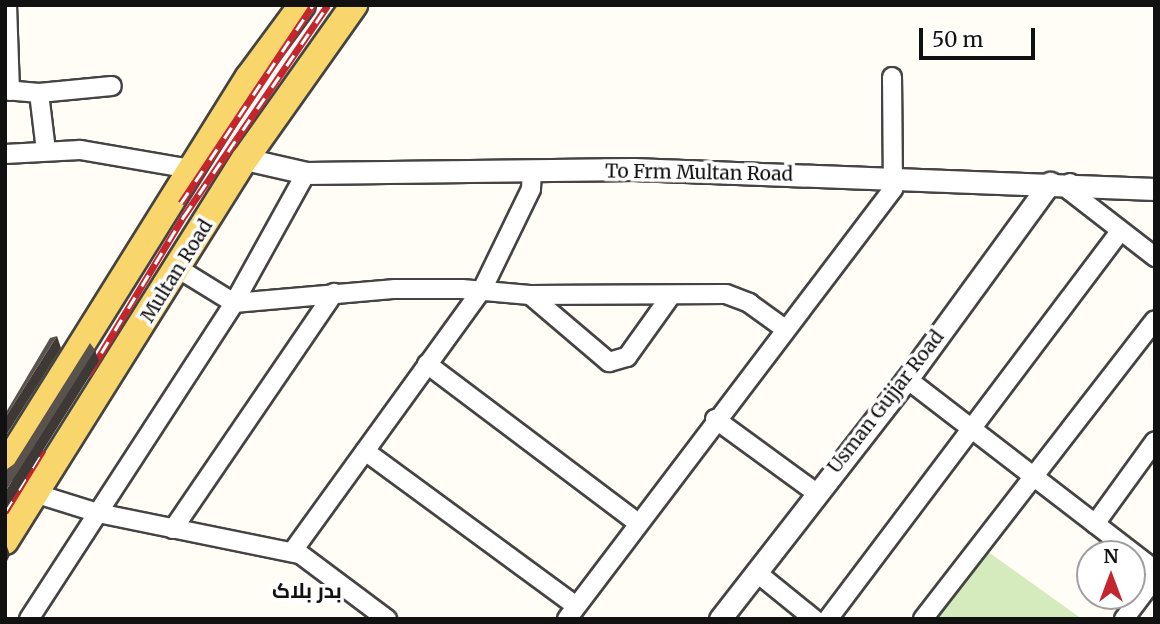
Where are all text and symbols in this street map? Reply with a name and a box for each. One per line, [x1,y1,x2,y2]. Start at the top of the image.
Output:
scale bar [922,14,1038,58]
text: 50 m [932,26,983,53]
street label: To Frm Multan Road [605,160,793,186]
street label: Multan Road [136,215,218,327]
street label: Usman Gujjar Road [823,326,949,478]
north arrow [1076,540,1146,610]
text: N [1103,544,1119,568]
district label: بدر بلاک [272,578,342,604]

